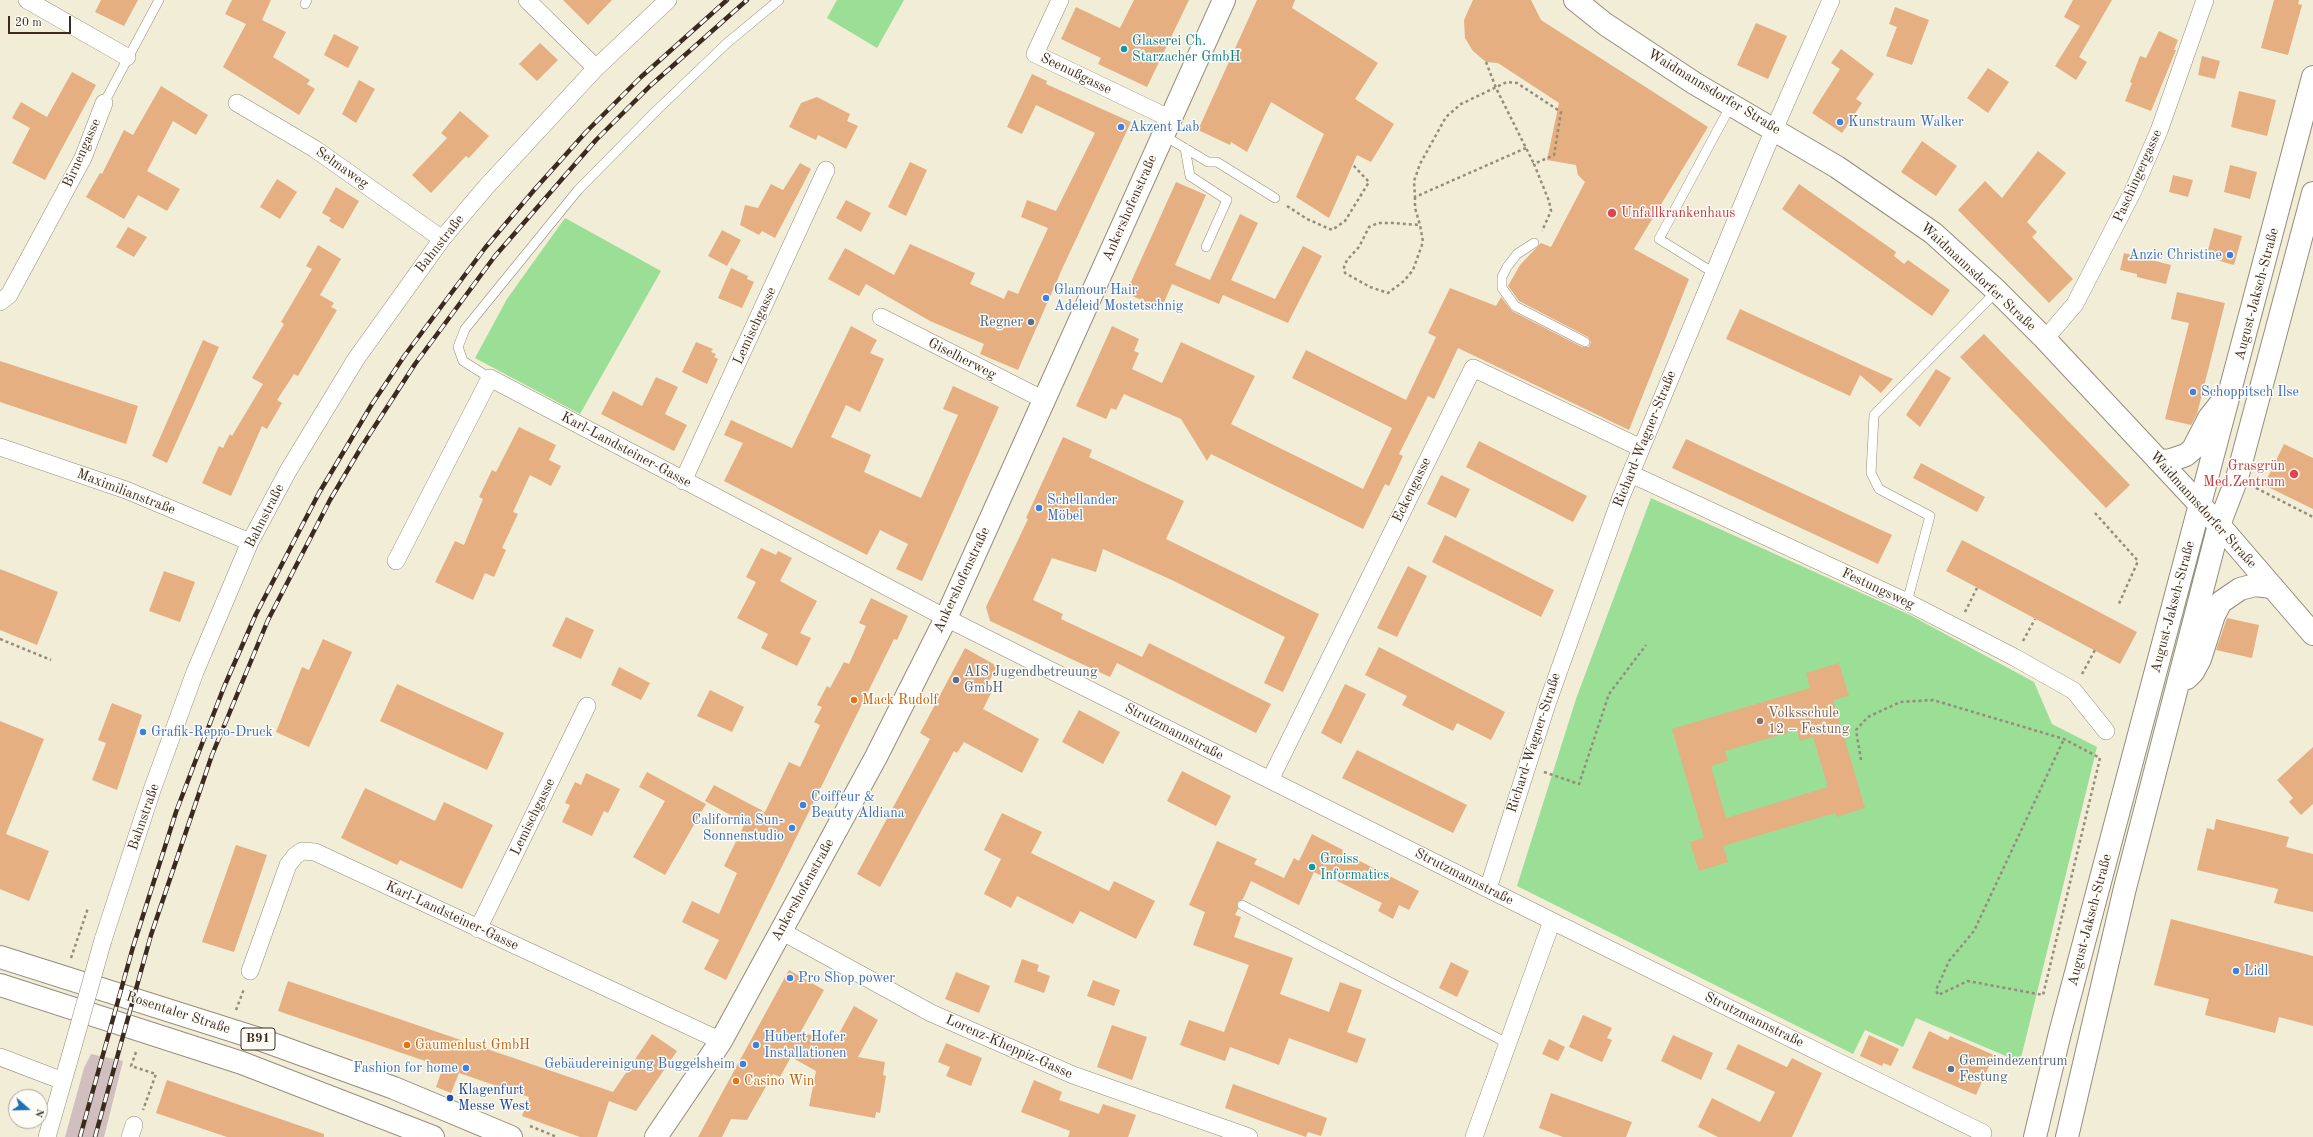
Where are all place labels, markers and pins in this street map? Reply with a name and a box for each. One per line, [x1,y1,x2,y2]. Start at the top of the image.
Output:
place label: Glaserei Ch. Starzacher GmbH [1132,33,1241,66]
marker: Glaserei Ch. Starzacher GmbH [1119,44,1129,54]
place label: Kunstraum Walker [1848,114,1964,130]
marker: Kunstraum Walker [1835,117,1845,127]
place label: Akzent Lab [1129,119,1199,135]
marker: Akzent Lab [1116,122,1126,132]
place label: Unfallkrankenhaus [1621,205,1735,221]
marker: Unfallkrankenhaus [1606,207,1618,219]
place label: Anzic Christine [2129,247,2222,263]
marker: Anzic Christine [2225,250,2235,260]
place label: Glamour Hair Adeleid Mostetschnig [1054,282,1183,314]
marker: Glamour Hair Adeleid Mostetschnig [1041,293,1051,303]
place label: Regner [979,314,1023,330]
marker: Regner [1026,317,1036,327]
place label: Schoppitsch Ilse [2201,384,2299,400]
marker: Schoppitsch Ilse [2188,387,2198,397]
place label: Grasgrün Med.Zentrum [2203,458,2285,490]
marker: Grasgrün Med.Zentrum [2288,468,2300,480]
place label: Schellander Möbel [1047,492,1117,524]
marker: Schellander Möbel [1034,503,1044,513]
place label: AIS Jugendbetreuung GmbH [964,664,1097,696]
marker: AIS Jugendbetreuung GmbH [951,675,961,685]
place label: Mack Rudolf [862,692,938,708]
marker: Mack Rudolf [849,695,859,705]
place label: Volksschule 12 – Festung [1768,705,1849,738]
marker: Volksschule 12 – Festung [1755,716,1765,726]
place label: Grafik-Repro-Druck [151,724,273,740]
marker: Grafik-Repro-Druck [138,727,148,737]
place label: Coiffeur & Beauty Aldiana [811,789,905,822]
marker: Coiffeur & Beauty Aldiana [798,800,808,810]
place label: California Sun- Sonnenstudio [692,812,784,844]
marker: California Sun- Sonnenstudio [787,823,797,833]
place label: Groiss Informatics [1320,851,1389,884]
marker: Groiss Informatics [1307,862,1317,872]
place label: Lidl [2244,963,2268,979]
marker: Lidl [2231,966,2241,976]
place label: Pro Shop power [798,970,895,986]
marker: Pro Shop power [785,973,795,983]
place label: Hubert Hofer Installationen [764,1029,847,1062]
place label: Gaumenlust GmbH [415,1037,530,1053]
marker: Gaumenlust GmbH [402,1040,412,1050]
marker: Hubert Hofer Installationen [751,1040,761,1050]
place label: Gemeindezentrum Festung [1959,1053,2068,1086]
place label: Gebäudereinigung Buggelsheim [544,1056,735,1072]
marker: Gebäudereinigung Buggelsheim [738,1059,748,1069]
place label: Fashion for home [353,1060,458,1076]
marker: Fashion for home [461,1063,471,1073]
marker: Gemeindezentrum Festung [1946,1064,1956,1074]
place label: Casino Win [744,1073,814,1089]
marker: Casino Win [731,1076,741,1086]
place label: Klagenfurt Messe West [458,1082,530,1114]
marker: Klagenfurt Messe West [445,1093,455,1103]

